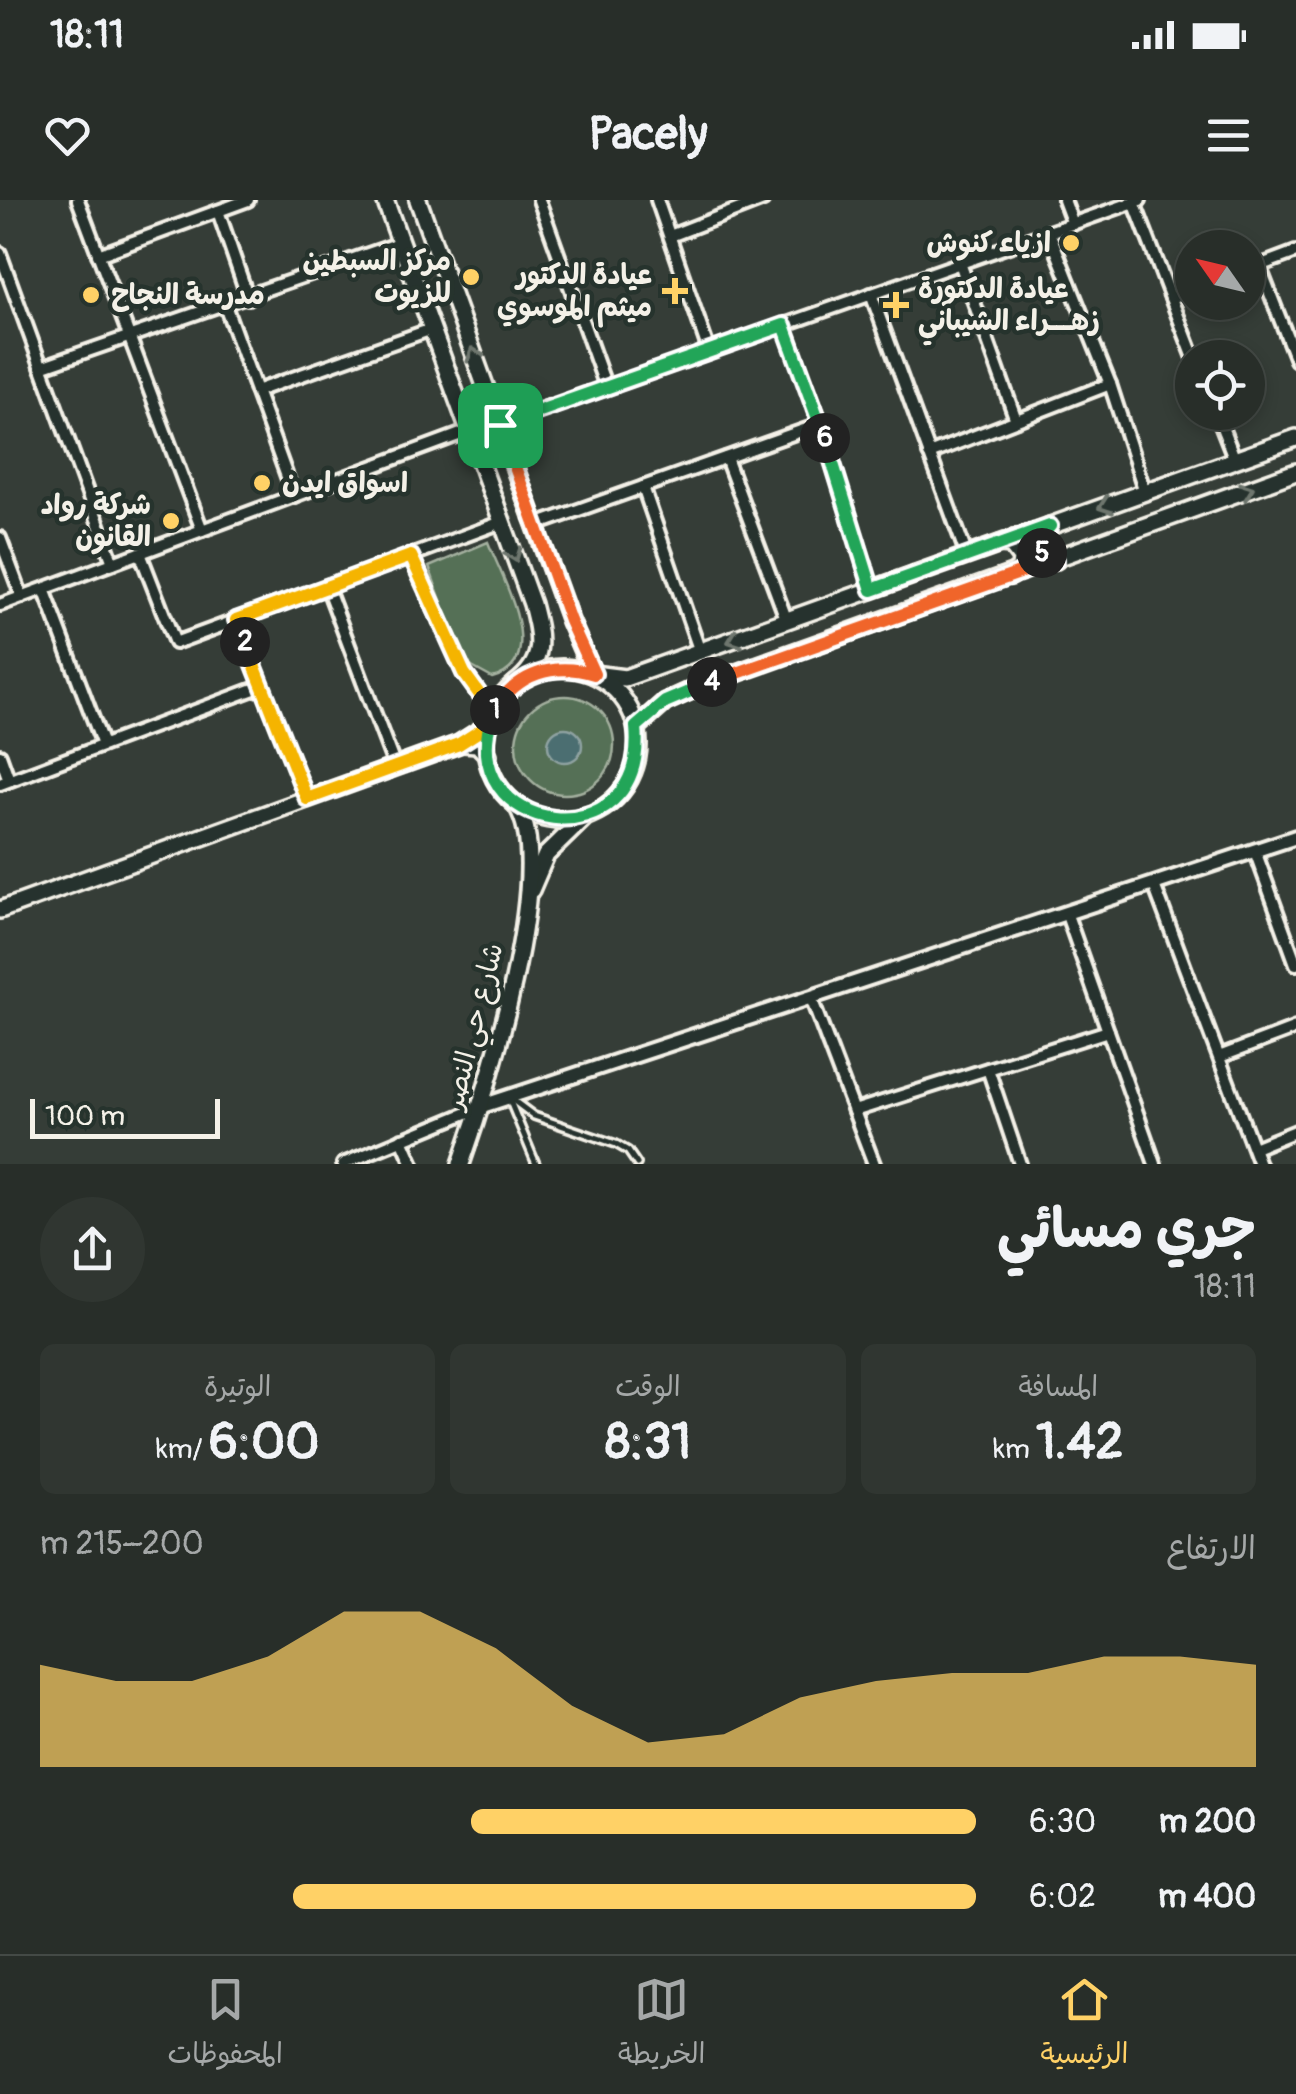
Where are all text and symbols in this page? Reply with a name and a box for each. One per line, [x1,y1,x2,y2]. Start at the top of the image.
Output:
text: 18:11 [50,11,124,59]
text: Pacely [589,107,707,163]
icon: heart [40,108,95,163]
icon: menu [1201,108,1256,163]
place label: ازياء كنوش [926,226,1051,261]
north arrow [1175,230,1265,320]
map controls [1175,230,1265,430]
marker: ازياء كنوش [1060,232,1082,254]
place label: مركز السبطين للزيوت [302,244,451,311]
place label: عيادة الدكتور ميثم الموسوي [497,258,652,328]
marker: مركز السبطين للزيوت [460,266,482,288]
place label: عيادة الدكتورة زهـــراء الشيباني [918,272,1100,346]
place label: مدرسة النجاح [111,278,265,313]
marker: عيادة الدكتور ميثم الموسوي [662,278,688,304]
marker: مدرسة النجاح [80,284,102,306]
marker: عيادة الدكتورة زهـــراء الشيباني [883,292,909,318]
button: locate [1175,340,1265,430]
one-way arrow [465,346,486,363]
pin [458,383,543,468]
icon: arrive [473,398,528,453]
pin: 6 [800,413,850,463]
text: 6 [817,420,833,455]
place label: اسواق ايدن [282,466,408,501]
marker: اسواق ايدن [251,472,273,494]
one-way arrow [1237,481,1254,502]
place label: شركة رواد القانون [41,488,151,555]
one-way arrow [1098,494,1115,515]
marker: شركة رواد القانون [160,510,182,532]
pin: 5 [1017,528,1067,578]
text: 5 [1034,535,1050,570]
one-way arrow [502,545,523,562]
pin: 2 [220,617,270,667]
text: 2 [237,624,253,659]
one-way arrow [726,628,743,649]
pin: 4 [687,657,737,707]
text: 4 [704,664,720,699]
pin: 1 [470,685,520,735]
text: 1 [490,692,500,727]
street label: شارع حي النصر [436,939,517,1116]
scale bar [30,1094,220,1138]
text: 100 m [45,1099,125,1134]
text: جري مسائي [997,1195,1256,1264]
button: share [40,1197,145,1302]
text: 18:11 [1194,1267,1256,1307]
text: الوتيرة [204,1370,271,1405]
text: الوقت [615,1370,681,1405]
text: المسافة [1018,1370,1098,1405]
text: 6:00 [209,1411,319,1474]
text: 8:31 [605,1411,691,1474]
text: 1.42 [1036,1411,1123,1474]
text: /km [156,1432,209,1467]
text: km [993,1432,1036,1467]
text: 200–215 m [40,1524,204,1564]
text: الارتفاع [1166,1529,1256,1569]
text: 6:30 [1029,1802,1096,1842]
text: 200 m [1159,1802,1256,1842]
text: 6:02 [1029,1877,1096,1917]
text: 400 m [1158,1877,1256,1917]
tab: المحفوظات [168,1972,283,2078]
tab: الخريطة [618,1972,705,2078]
tab: الرئيسية [1041,1972,1128,2078]

